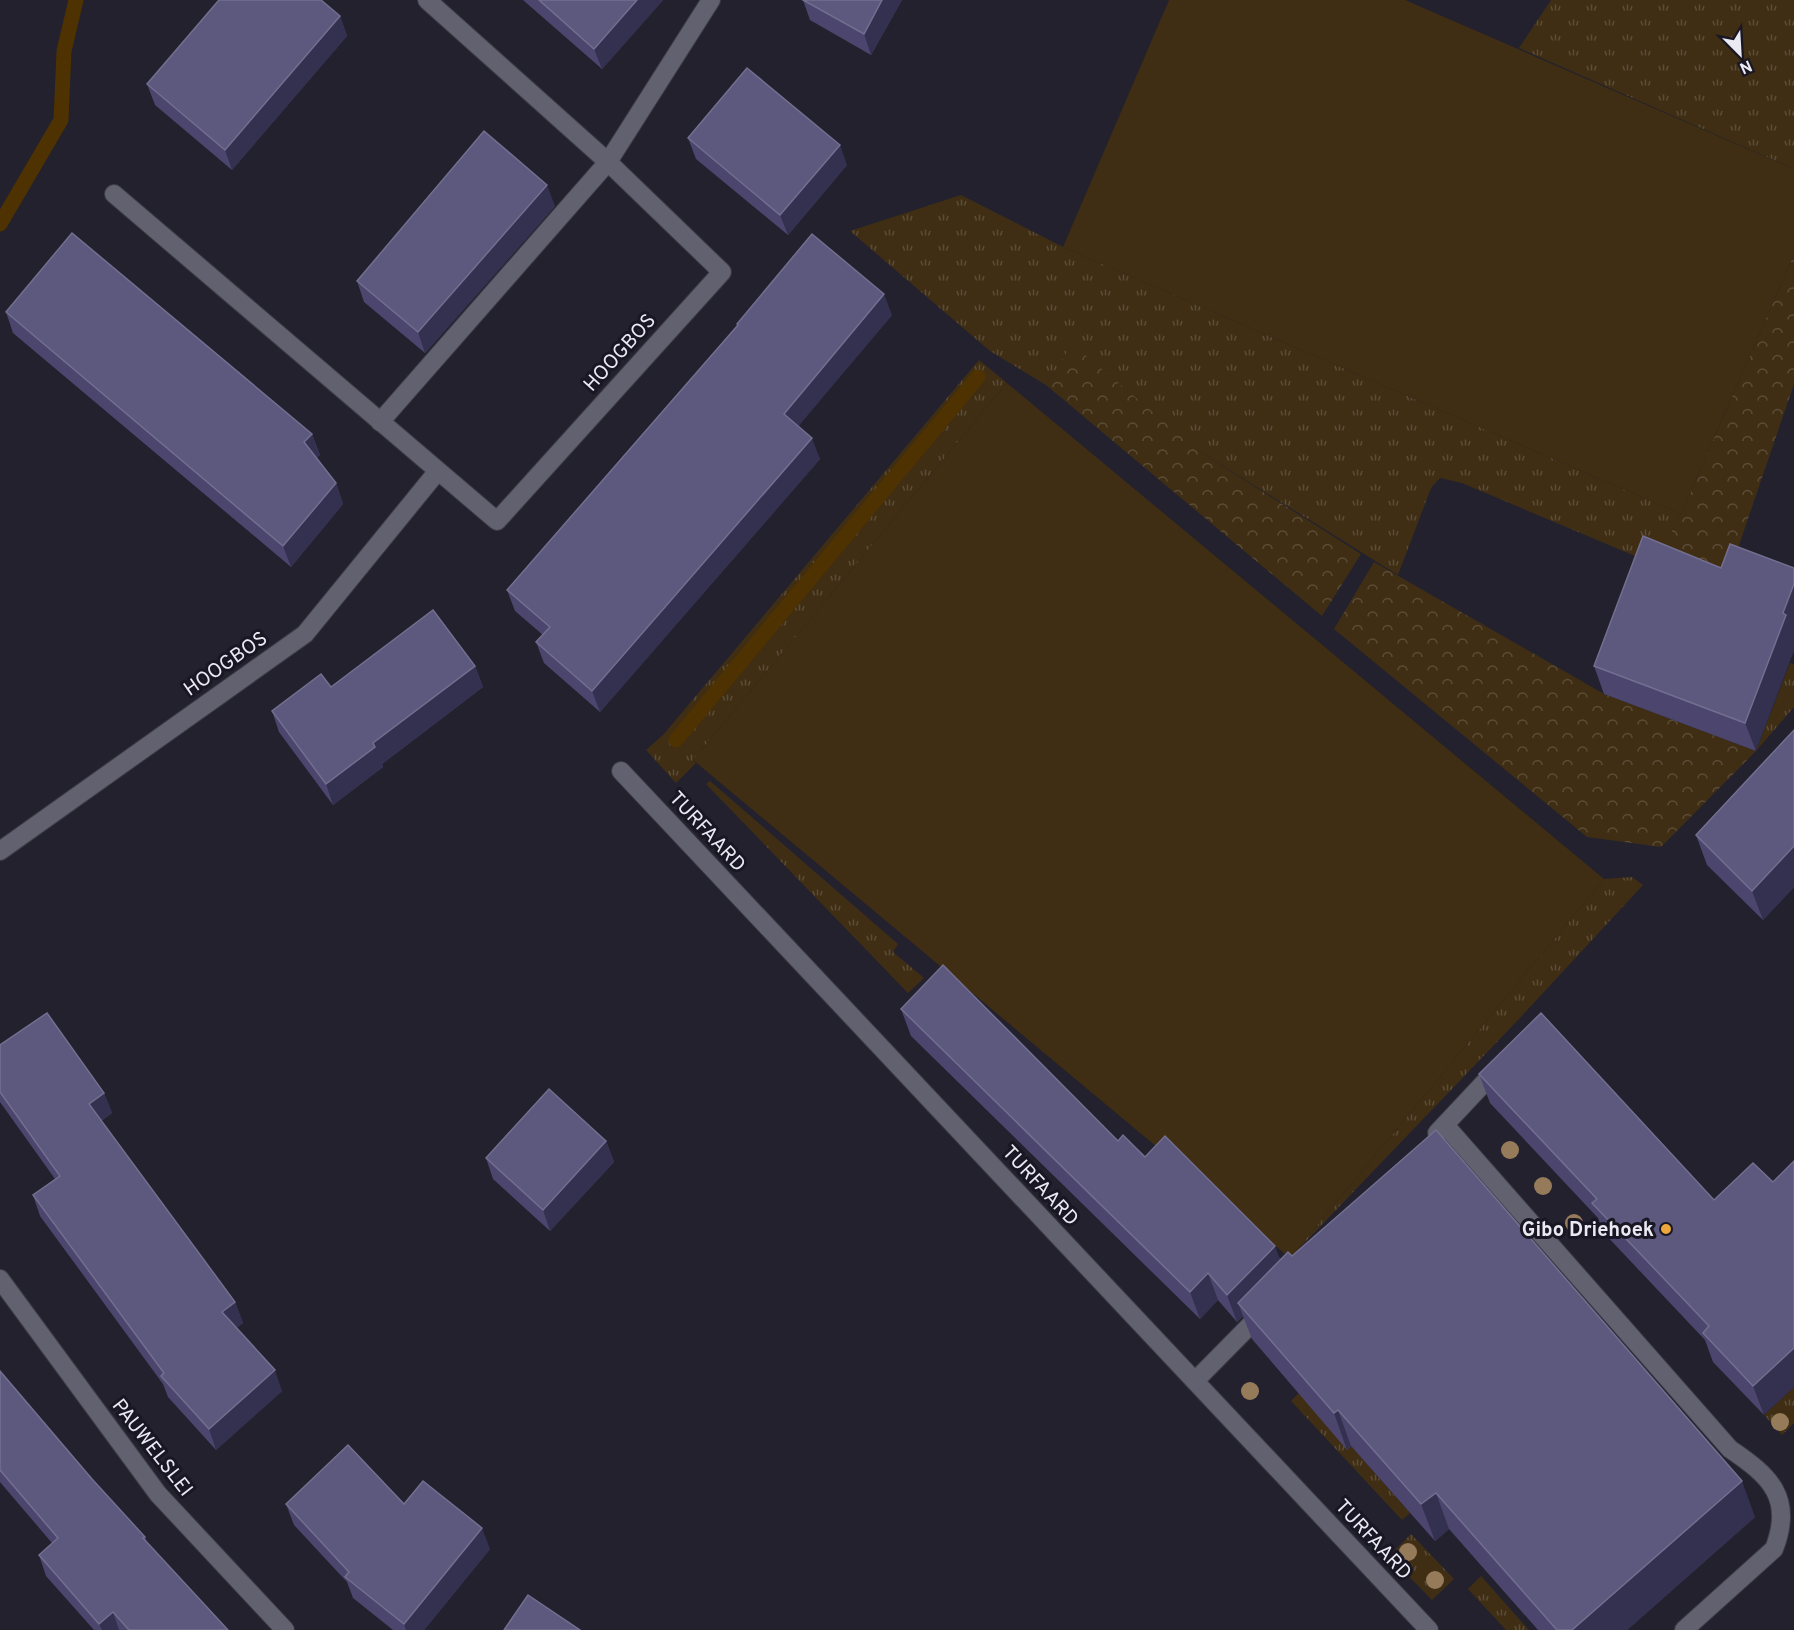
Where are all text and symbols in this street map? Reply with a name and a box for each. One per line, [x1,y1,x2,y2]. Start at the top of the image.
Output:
north arrow [1710,24,1770,84]
text: N [1736,54,1755,77]
street label: HOOGBOS [579,309,662,398]
street label: HOOGBOS [179,626,273,703]
street label: TURFAARD [663,787,751,878]
street label: TURFAARD [996,1141,1084,1232]
place label: Gibo Driehoek [1522,1218,1654,1244]
marker: Gibo Driehoek [1659,1222,1673,1236]
street label: PAUWELSLEI [105,1394,198,1502]
street label: TURFAARD [1329,1495,1417,1586]

